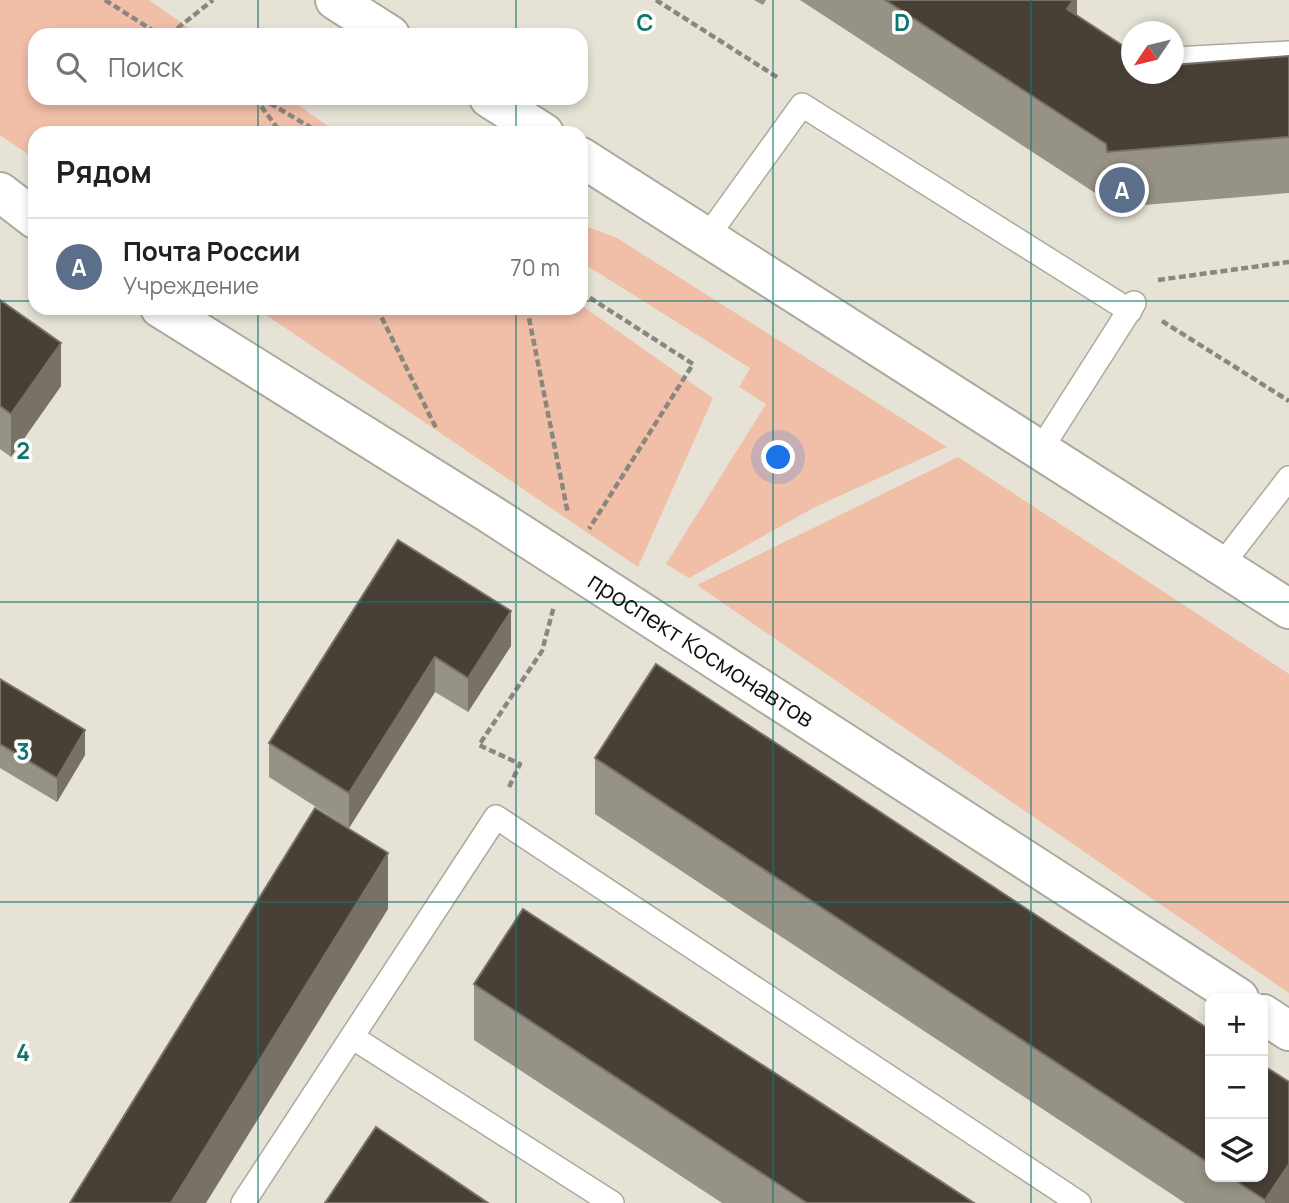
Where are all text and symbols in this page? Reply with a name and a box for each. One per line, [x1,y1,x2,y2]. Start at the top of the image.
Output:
text: C [637,6,654,38]
text: D [894,6,910,38]
north arrow [1121,21,1184,84]
search box [28,28,588,105]
icon: search [52,48,90,86]
text: Поиск [108,49,183,85]
text: Рядом [56,151,152,192]
pin: A [1099,164,1145,216]
text: Почта России [123,233,300,269]
text: A [71,251,87,283]
text: 70 m [510,251,560,283]
text: Учреждение [123,269,259,301]
text: 2 [16,434,30,466]
your location [761,440,795,474]
street label: проспект Космонавтов [582,564,821,734]
text: 3 [16,735,30,767]
map controls [1205,993,1268,1182]
button: + [1205,993,1268,1056]
text: 4 [16,1036,30,1068]
button: − [1205,1056,1268,1119]
button: layers [1205,1119,1268,1182]

